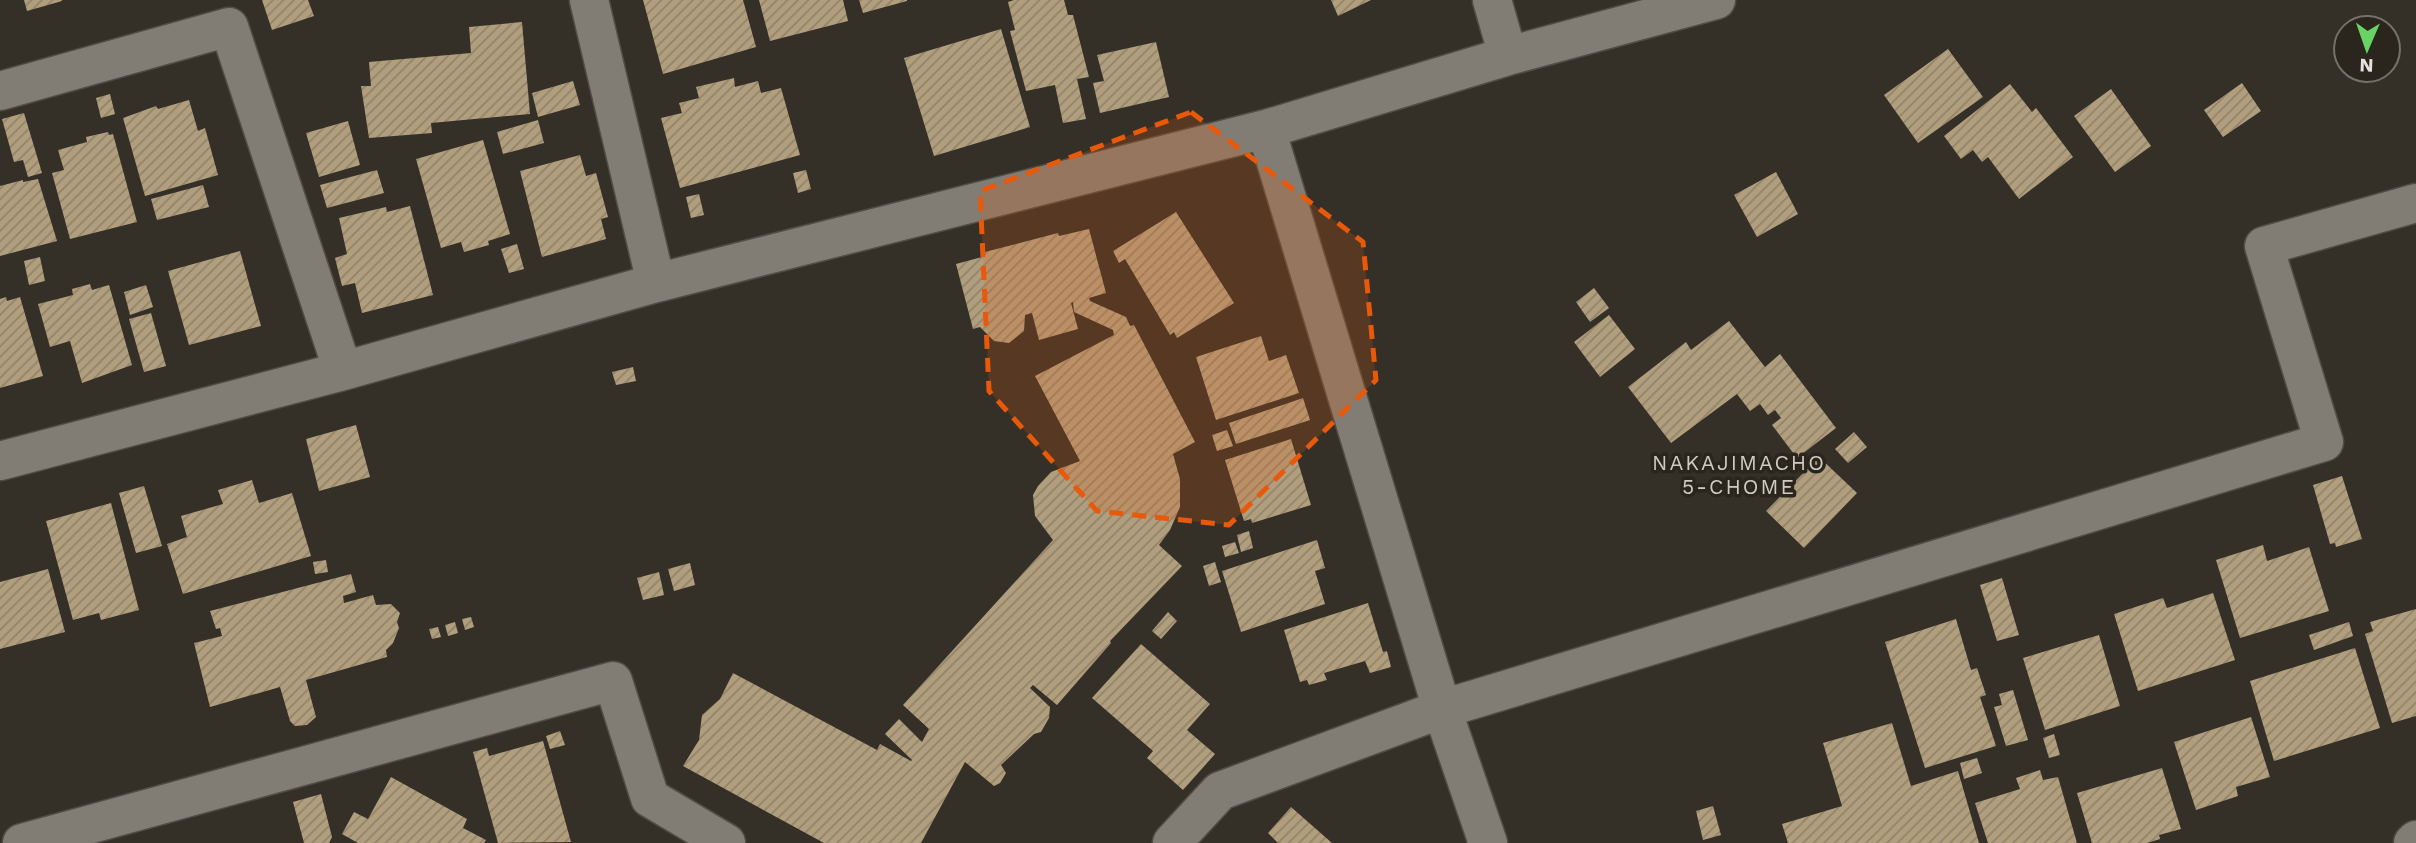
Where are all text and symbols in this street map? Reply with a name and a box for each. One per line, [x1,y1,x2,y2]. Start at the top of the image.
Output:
north arrow [2332,14,2402,84]
text: N [2359,54,2374,77]
district label: NAKAJIMACHO 5-CHOME [1652,450,1826,499]

